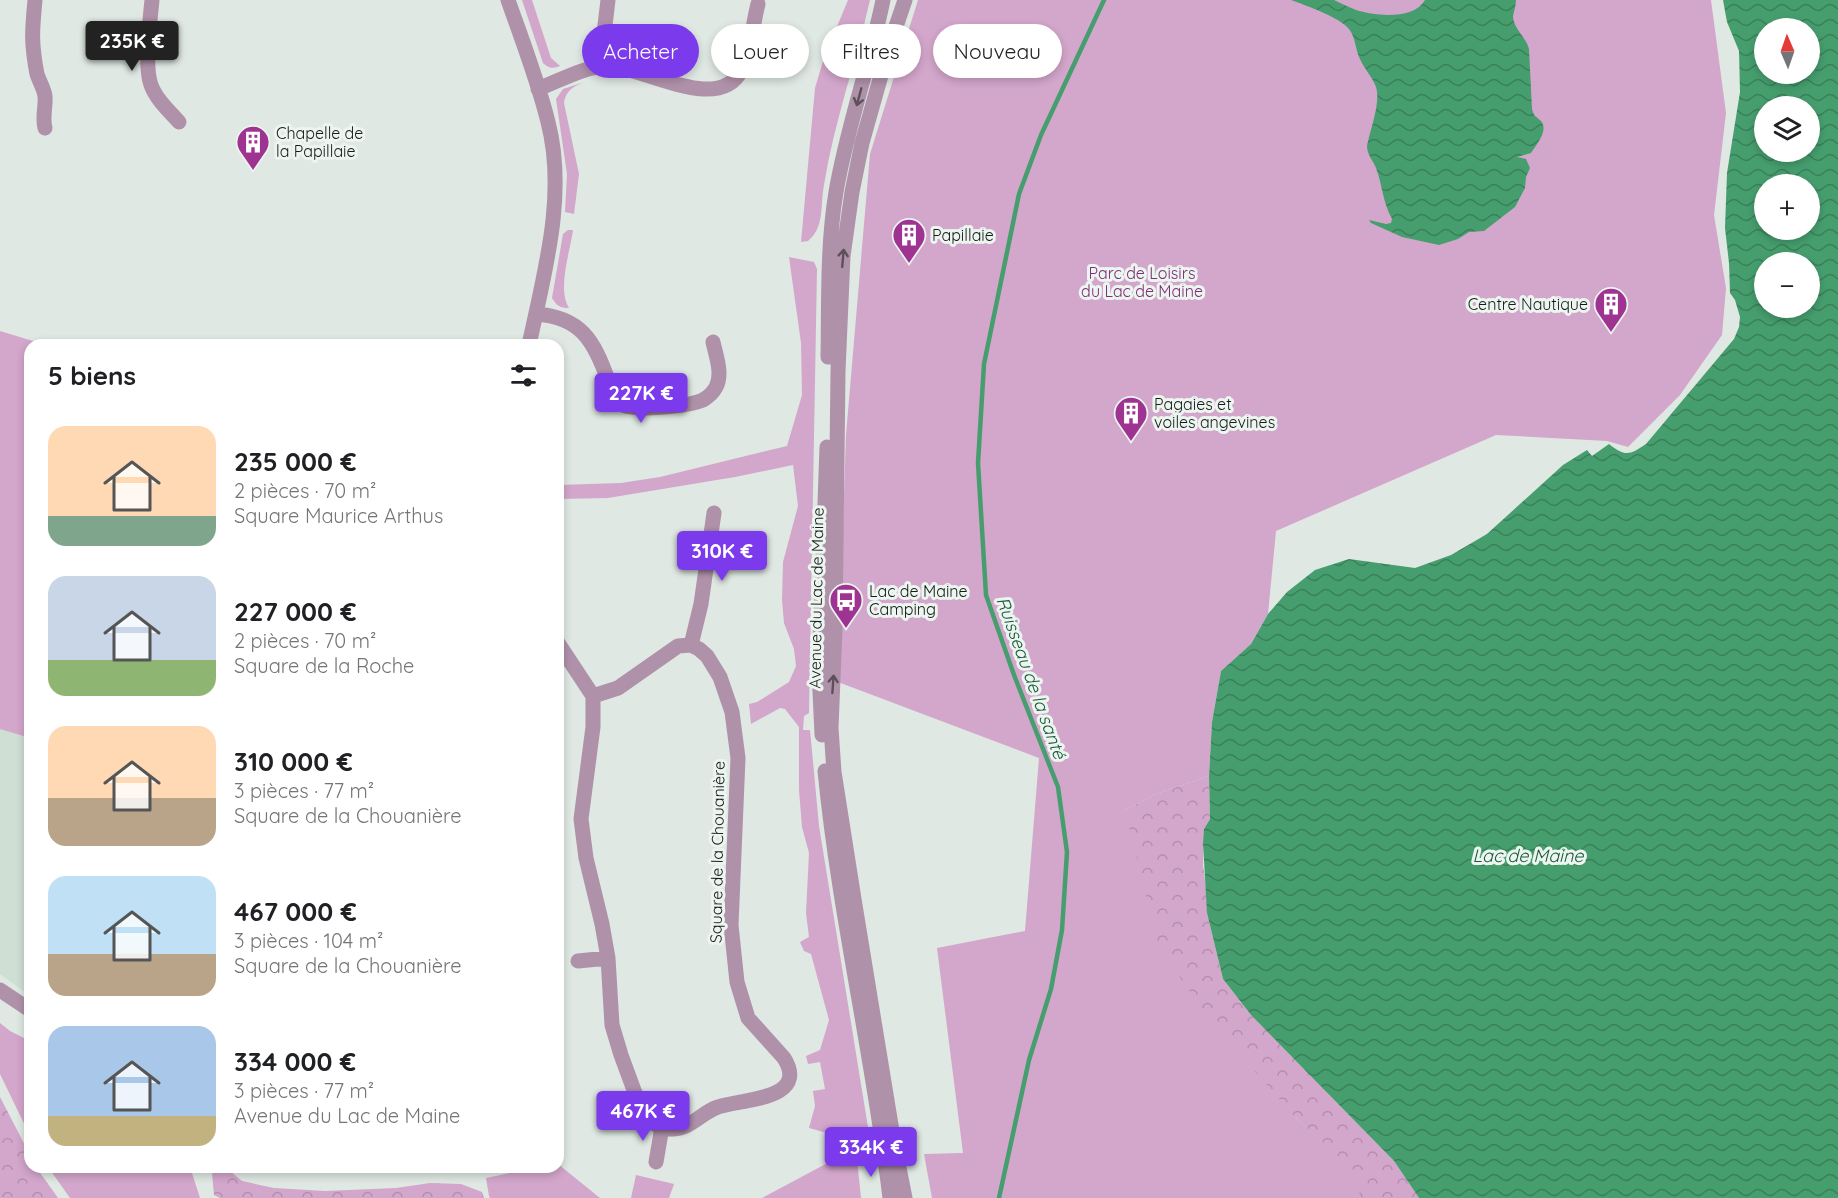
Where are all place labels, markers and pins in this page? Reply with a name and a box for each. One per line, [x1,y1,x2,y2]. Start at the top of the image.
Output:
pin: 235K € [83,21,181,72]
place label: Chapelle de la Papillaie [276,123,363,161]
building icon: Chapelle de la Papillaie [235,124,271,171]
building icon: Papillaie [891,217,927,264]
place label: Papillaie [932,225,994,245]
building icon: Centre Nautique [1593,286,1629,333]
place label: Centre Nautique [1468,294,1588,314]
pin: 227K € [592,373,690,424]
place label: Pagaies et voiles angevines [1154,394,1275,432]
building icon: Pagaies et voiles angevines [1113,395,1149,442]
pin: 310K € [673,531,771,582]
place label: Lac de Maine Camping [869,581,968,619]
bus stop icon: Lac de Maine Camping [828,582,864,629]
pin: 467K € [594,1091,692,1142]
pin: 334K € [822,1127,920,1178]

